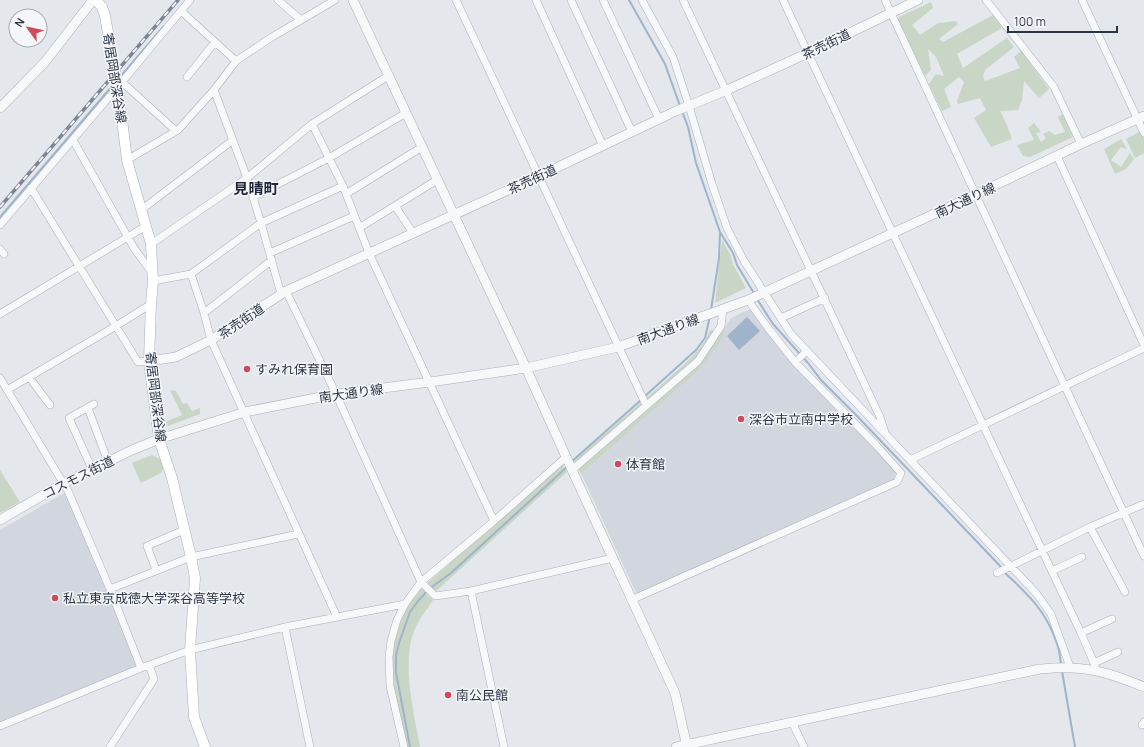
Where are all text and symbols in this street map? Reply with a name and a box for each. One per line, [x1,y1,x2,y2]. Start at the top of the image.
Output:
north arrow [8,8,48,48]
scale bar [1008,8,1117,34]
text: 100 m [1014,13,1046,30]
text: N [11,15,28,30]
street label: 茶売街道 [799,25,853,63]
street label: 寄居岡部深谷線 [99,32,131,124]
street label: 茶売街道 [505,160,559,198]
district label: 見晴町 [233,178,279,199]
street label: 南大通り線 [932,178,998,222]
street label: 茶売街道 [214,299,268,343]
street label: 南大通り線 [634,309,702,349]
street label: 寄居岡部深谷線 [142,351,170,443]
place label: すみれ保育園 [255,360,333,378]
marker: すみれ保育園 [242,364,252,374]
street label: 南大通り線 [318,380,384,406]
place label: 深谷市立南中学校 [749,410,853,428]
marker: 深谷市立南中学校 [736,414,746,424]
street label: コスモス街道 [39,451,117,503]
place label: 体育館 [626,455,665,473]
marker: 体育館 [613,459,623,469]
place label: 私立東京成徳大学深谷高等学校 [63,589,245,607]
marker: 私立東京成徳大学深谷高等学校 [50,593,60,603]
place label: 南公民館 [456,686,508,704]
marker: 南公民館 [443,690,453,700]

